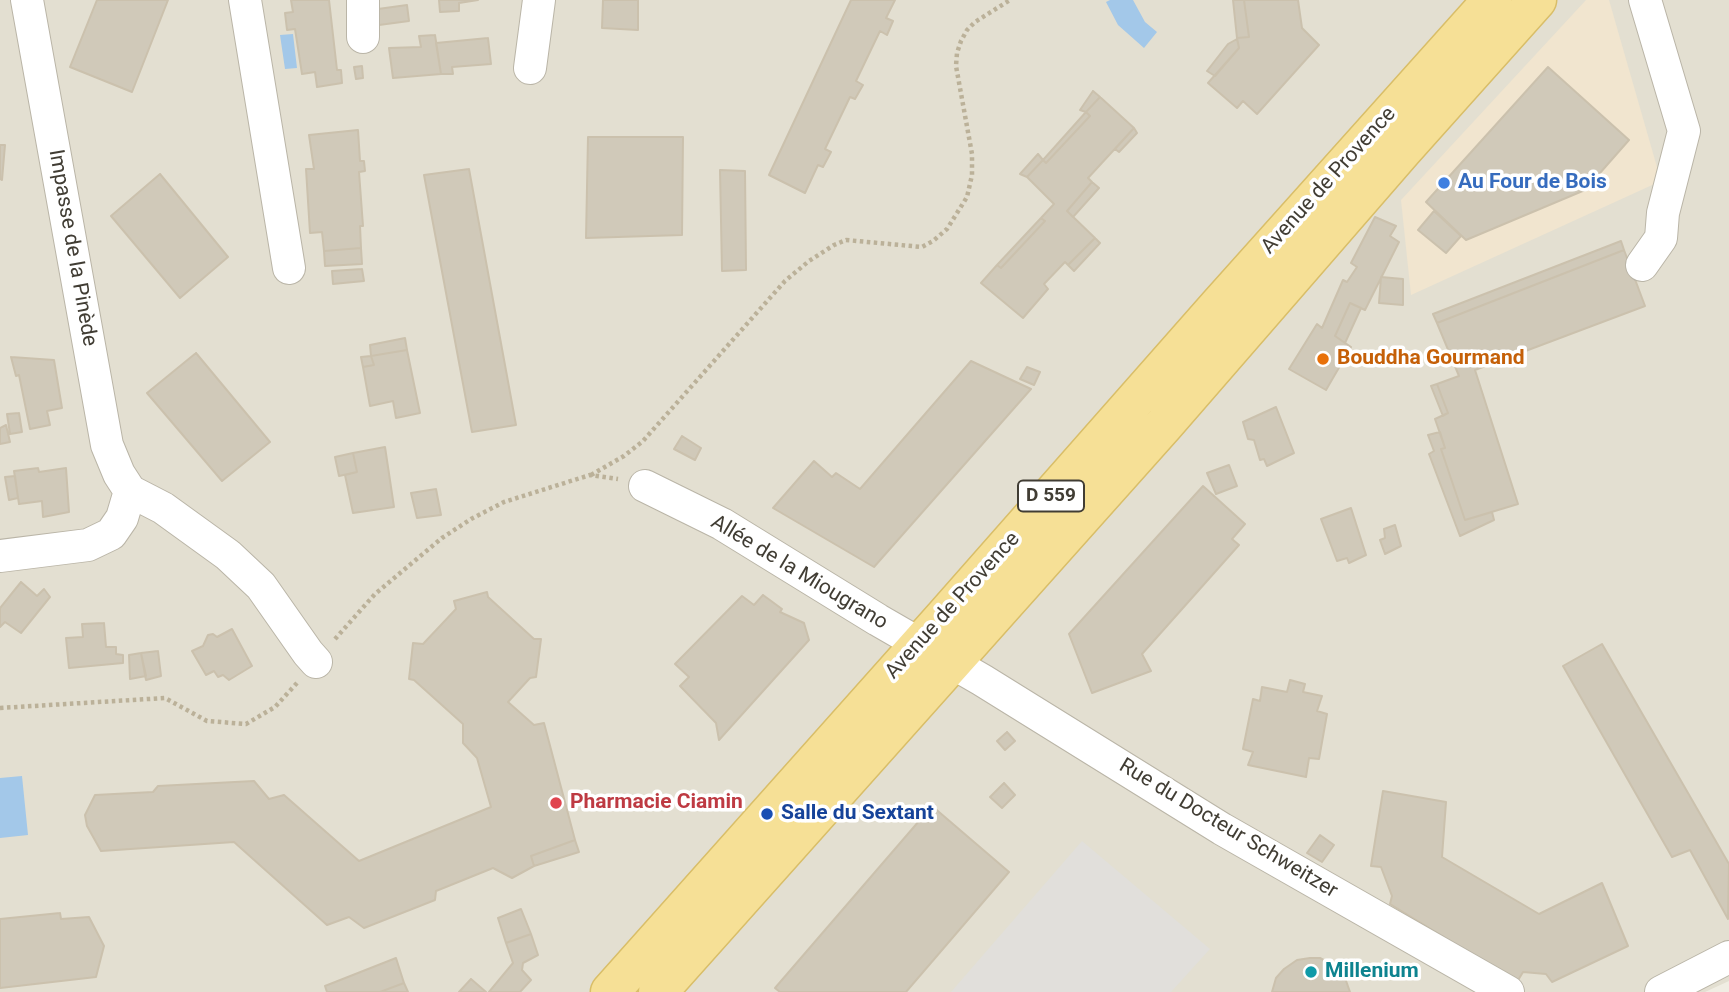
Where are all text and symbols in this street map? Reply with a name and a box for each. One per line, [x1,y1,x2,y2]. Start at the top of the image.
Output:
street label: Avenue de Provence [1256,102,1402,260]
street label: Impasse de la Pinède [42,148,102,348]
place label: Au Four de Bois [1458,170,1607,196]
marker: Au Four de Bois [1436,175,1452,191]
place label: Bouddha Gourmand [1337,346,1525,372]
marker: Bouddha Gourmand [1315,351,1331,367]
road number: D 559 [1018,481,1084,512]
street label: Allée de la Miougrano [706,510,892,636]
street label: Avenue de Provence [880,527,1026,685]
street label: Rue du Docteur Schweitzer [1114,754,1342,904]
place label: Pharmacie Ciamin [570,790,743,816]
marker: Pharmacie Ciamin [548,795,564,811]
place label: Salle du Sextant [781,801,934,827]
marker: Salle du Sextant [759,806,775,822]
place label: Millenium [1325,959,1419,985]
marker: Millenium [1303,964,1319,980]

